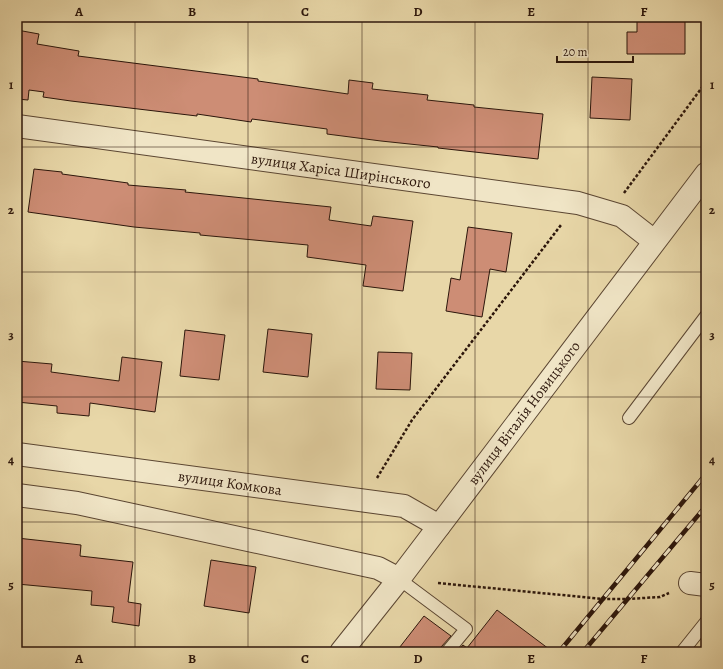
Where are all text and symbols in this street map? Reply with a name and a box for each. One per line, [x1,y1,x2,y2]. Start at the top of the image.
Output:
text: A [74,3,84,20]
text: B [188,3,196,20]
text: C [301,3,309,20]
text: D [413,3,423,20]
text: E [527,3,535,20]
text: F [641,3,648,20]
scale bar [557,38,633,64]
text: 20 m [563,44,587,60]
text: 1 [9,76,14,93]
text: 1 [710,76,715,93]
street label: вулиця Харіса Ширінського [250,148,432,194]
text: 2 [8,201,15,218]
text: 2 [709,201,716,218]
text: 3 [8,326,14,343]
text: 3 [709,326,715,343]
street label: вулиця Віталія Новицького [463,337,585,489]
text: 4 [8,451,14,468]
text: 4 [709,451,715,468]
street label: вулиця Комкова [177,466,283,500]
text: 5 [8,576,14,593]
text: 5 [709,576,715,593]
text: A [74,650,84,667]
text: B [188,650,196,667]
text: C [301,650,309,667]
text: D [413,650,423,667]
text: E [527,650,535,667]
text: F [641,650,648,667]

